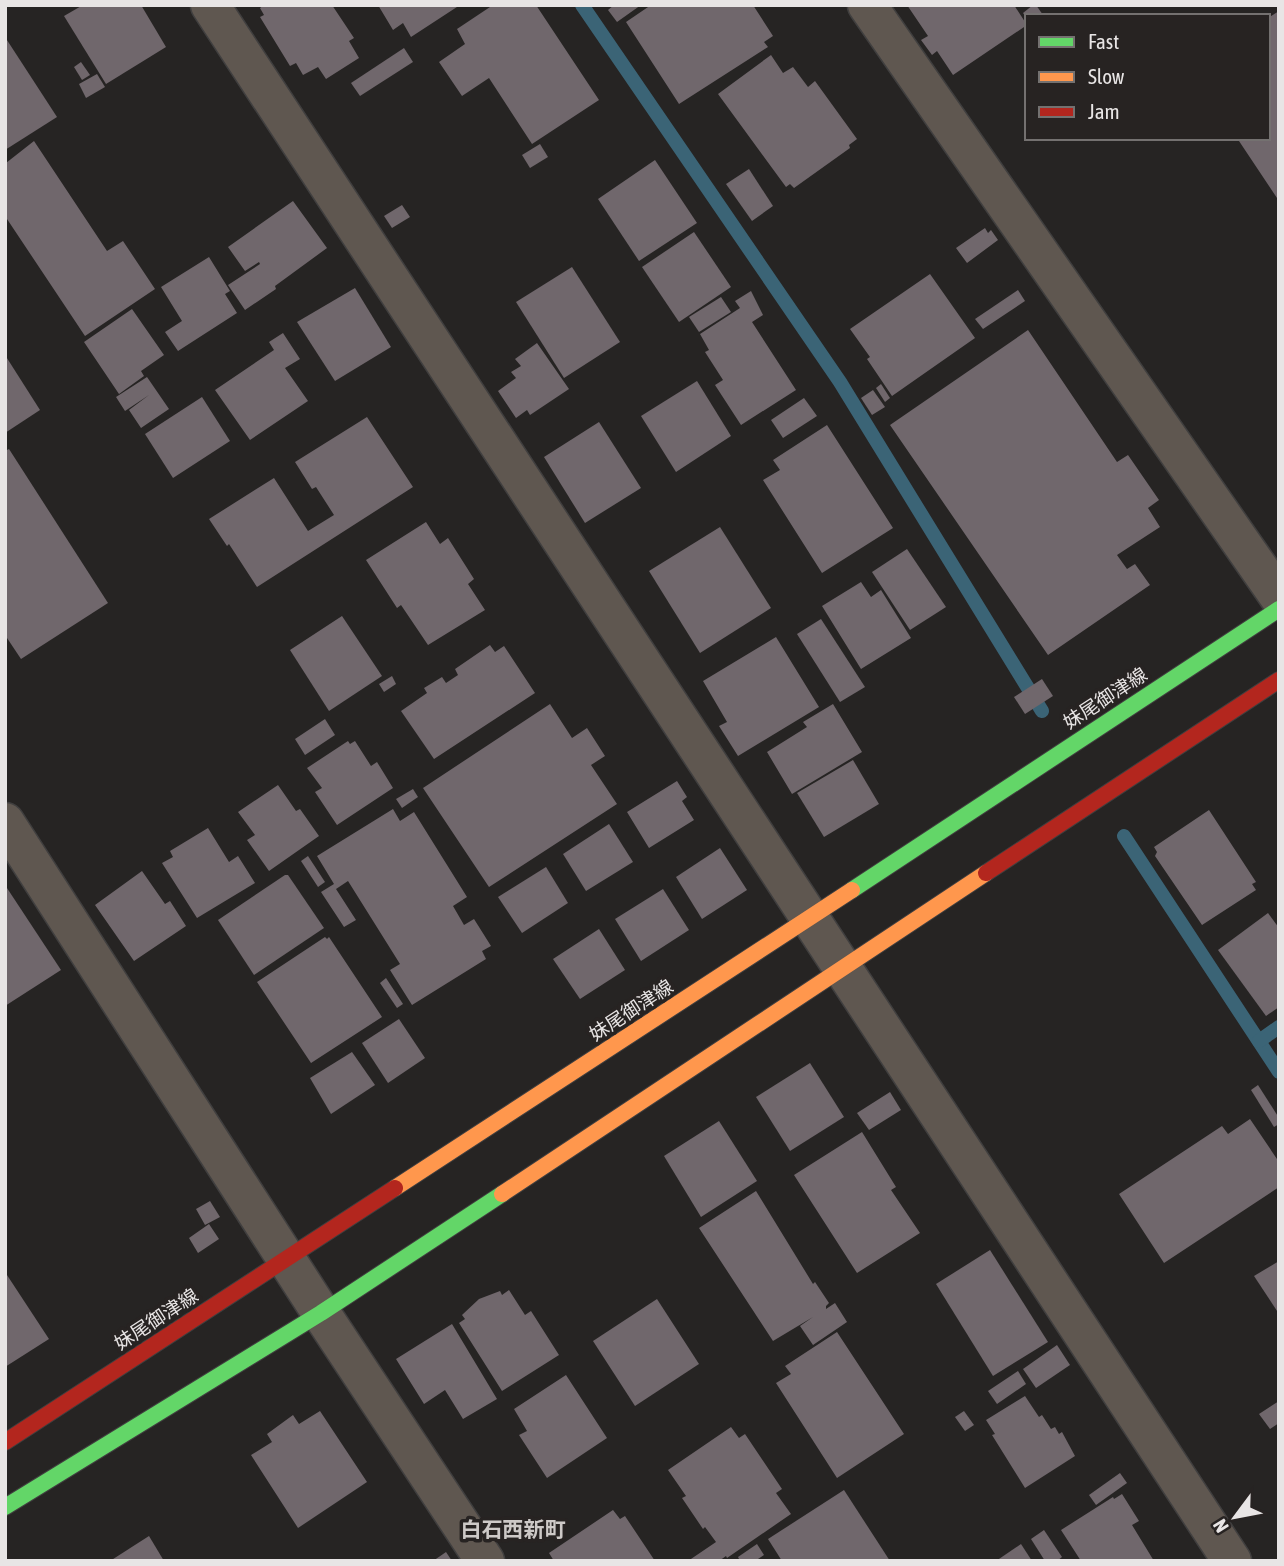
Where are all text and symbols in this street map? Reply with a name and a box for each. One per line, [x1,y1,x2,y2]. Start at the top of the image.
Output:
legend [1025,14,1270,140]
text: Fast [1088,29,1119,53]
text: Slow [1088,64,1125,88]
text: Jam [1088,99,1120,123]
street label: 妹尾御津線 [1059,663,1151,733]
street label: 妹尾御津線 [585,975,677,1045]
street label: 妹尾御津線 [110,1284,202,1354]
north arrow [1200,1482,1270,1552]
text: N [1208,1515,1233,1537]
district label: 白石西新町 [461,1517,566,1541]

